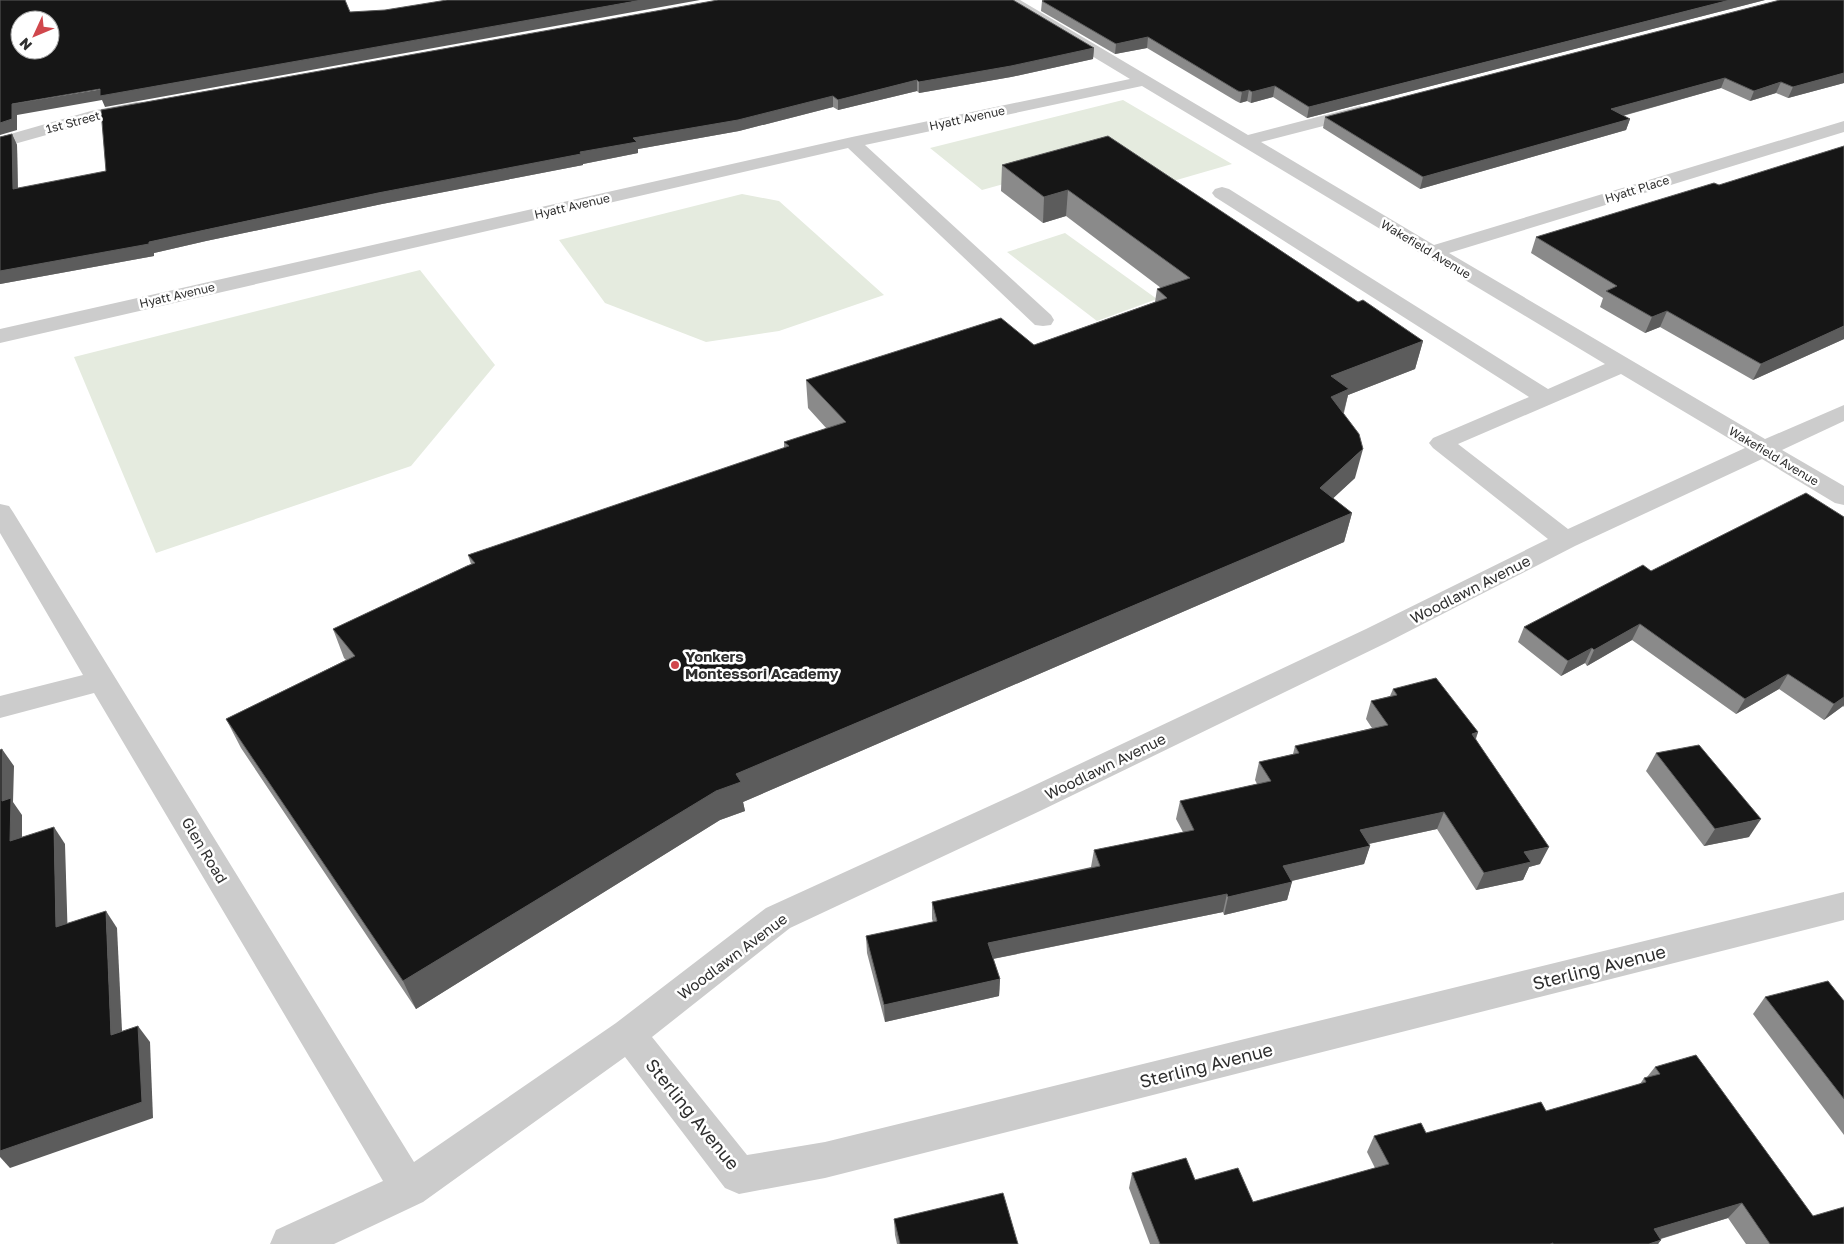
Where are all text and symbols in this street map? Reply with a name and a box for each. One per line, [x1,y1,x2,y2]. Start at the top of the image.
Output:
north arrow [10,10,60,60]
text: N [15,35,35,54]
street label: Hyatt Avenue [928,103,1006,133]
street label: 1st Street [44,108,102,136]
street label: Hyatt Place [1603,172,1671,206]
street label: Hyatt Avenue [533,190,611,222]
street label: Wakefield Avenue [1378,216,1474,282]
street label: Hyatt Avenue [138,279,216,311]
street label: Wakefield Avenue [1726,423,1822,489]
street label: Woodlawn Avenue [1407,551,1533,627]
place label: Yonkers Montessori Academy [685,647,839,682]
marker: Yonkers Montessori Academy [669,659,681,671]
street label: Woodlawn Avenue [1042,729,1169,803]
street label: Glen Road [178,814,232,886]
street label: Woodlawn Avenue [674,909,790,1003]
street label: Sterling Avenue [1530,940,1668,994]
street label: Sterling Avenue [1137,1038,1275,1092]
street label: Sterling Avenue [641,1054,745,1174]

